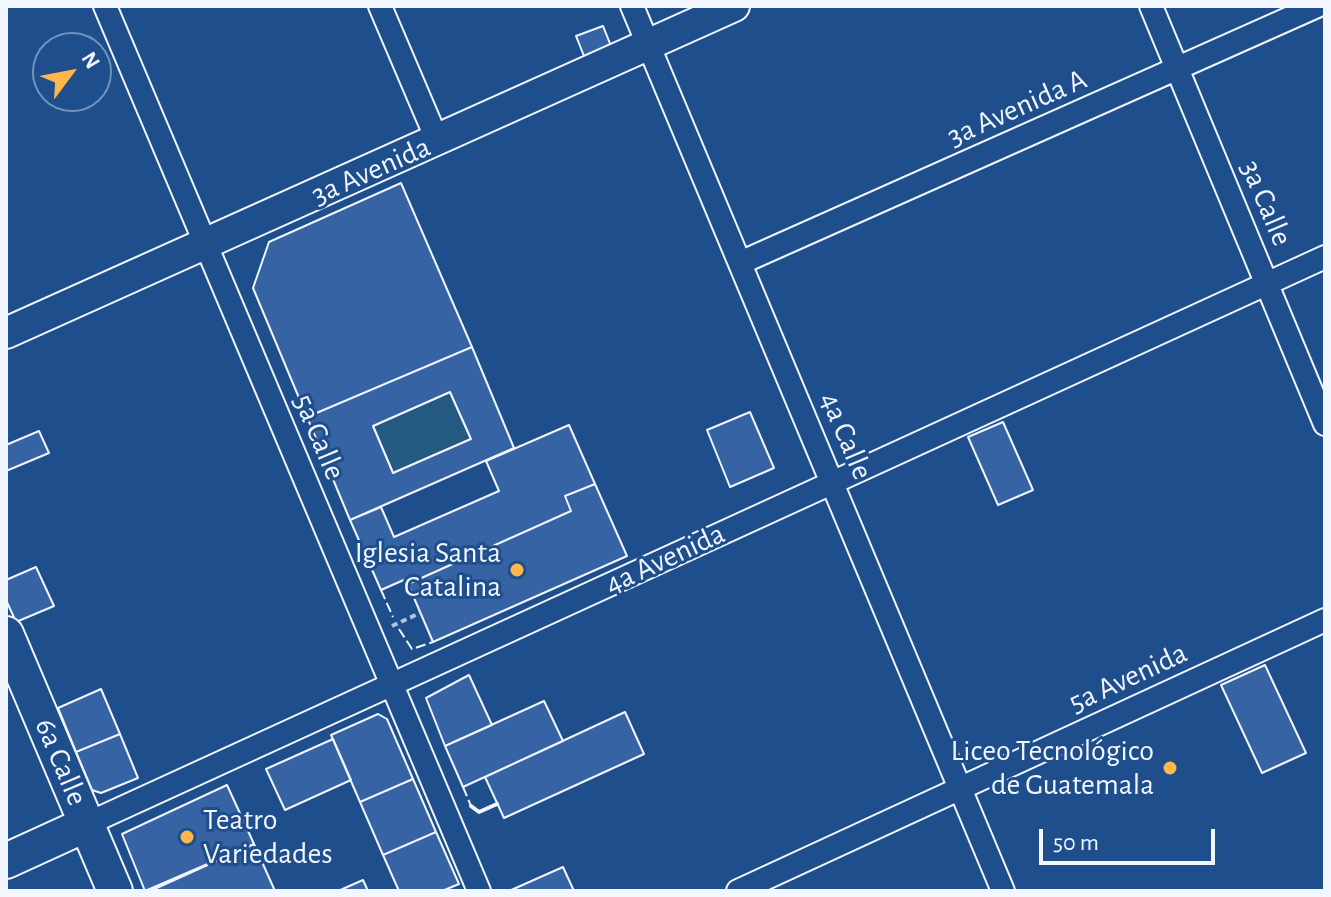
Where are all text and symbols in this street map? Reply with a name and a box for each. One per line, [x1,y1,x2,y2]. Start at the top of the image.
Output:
north arrow [32,32,112,112]
text: N [77,48,104,73]
street label: 3a Avenida A [942,61,1092,155]
street label: 3a Avenida [306,129,436,213]
street label: 3a Calle [1232,155,1300,251]
street label: 4a Calle [812,387,880,485]
street label: 5a Calle [285,389,353,485]
street label: 4a Avenida [599,516,731,602]
place label: Iglesia Santa Catalina [355,535,501,606]
marker: Iglesia Santa Catalina [508,561,526,579]
street label: 5a Avenida [1063,635,1193,721]
street label: 6a Calle [27,713,95,811]
place label: Liceo Tecnológico de Guatemala [951,733,1154,804]
marker: Liceo Tecnológico de Guatemala [1161,759,1179,777]
place label: Teatro Variedades [203,802,332,872]
scale bar [1043,813,1219,863]
marker: Teatro Variedades [178,828,196,846]
text: 50 m [1053,831,1099,855]

